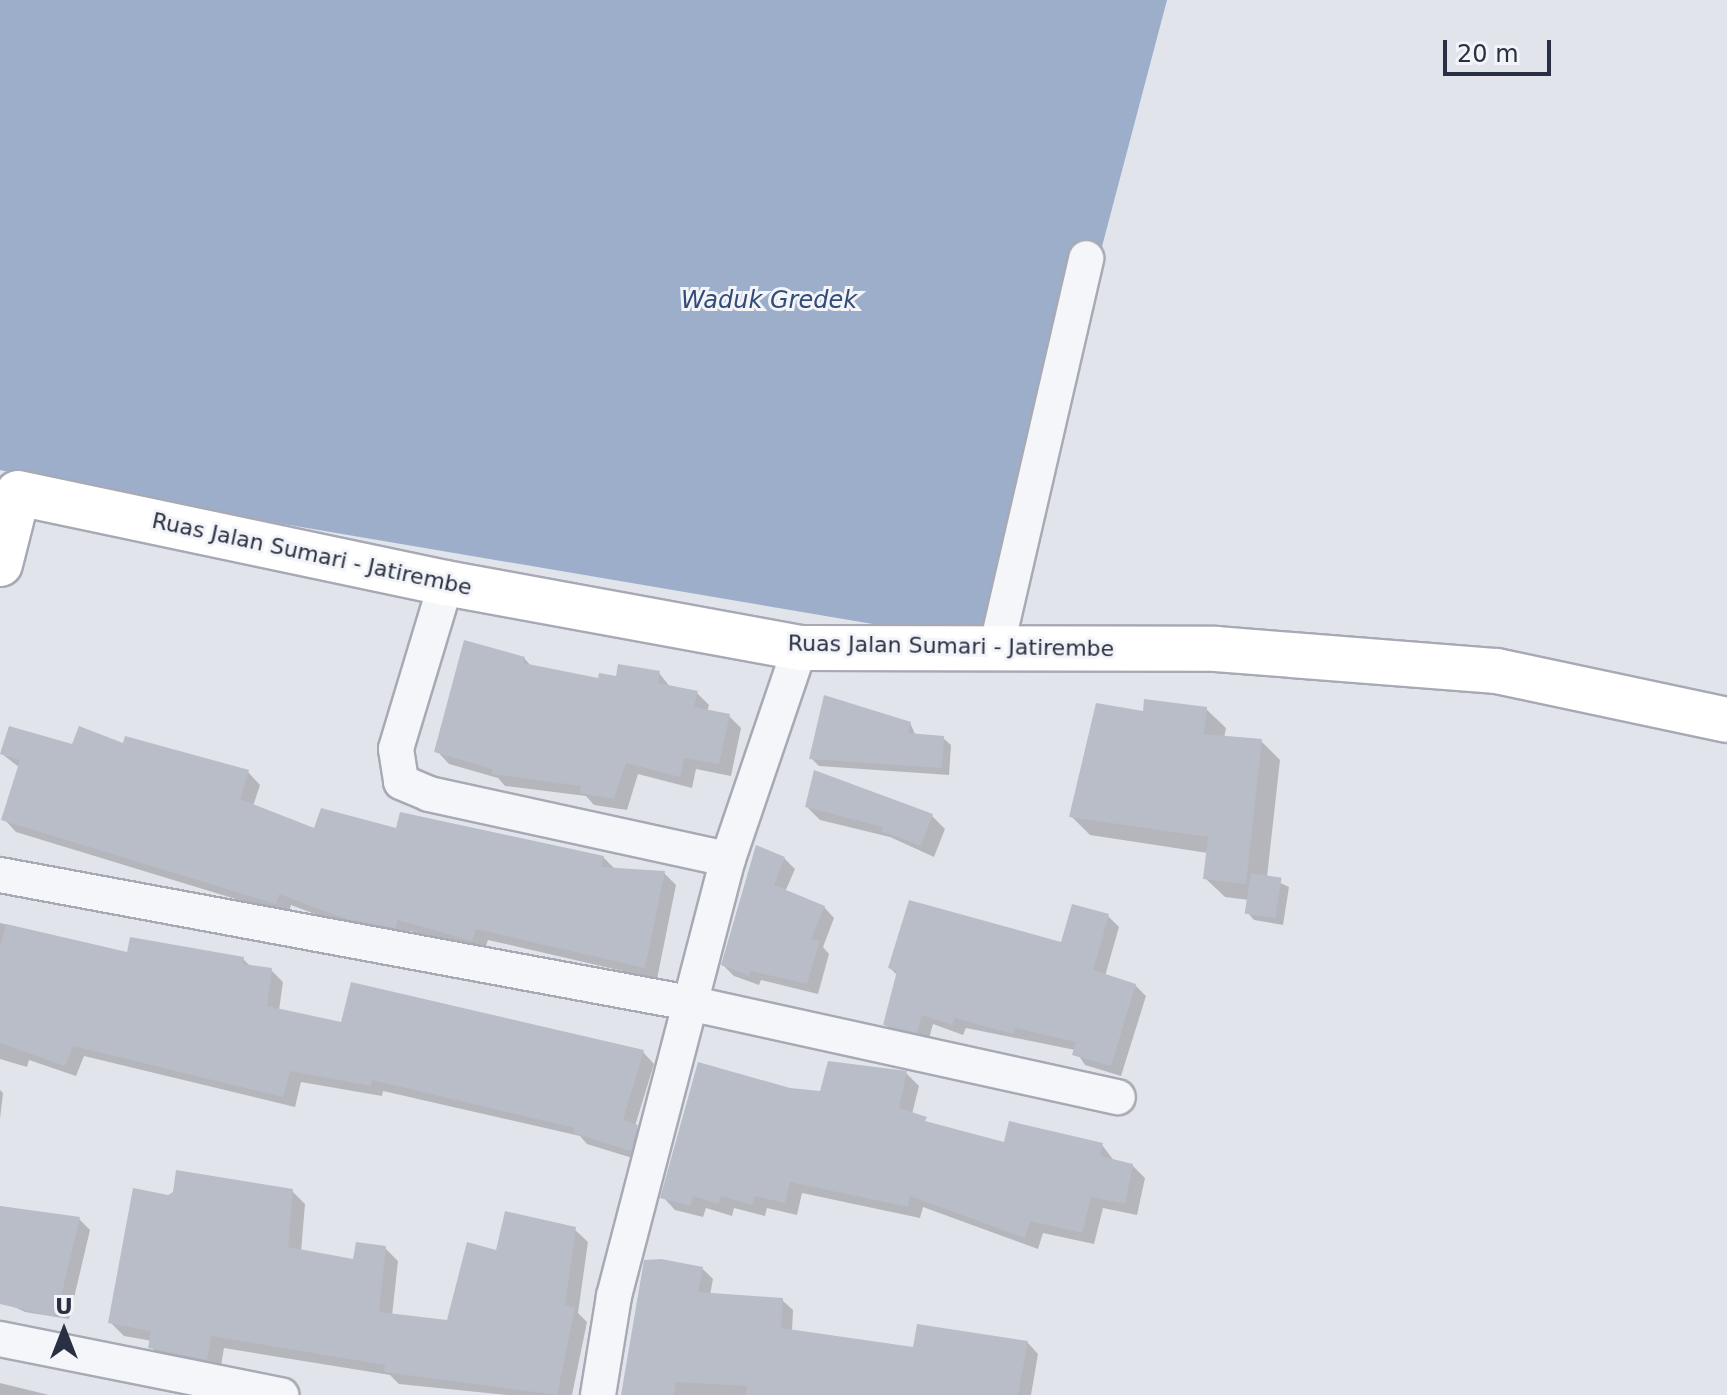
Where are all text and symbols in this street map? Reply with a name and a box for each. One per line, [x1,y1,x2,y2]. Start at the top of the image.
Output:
scale bar [1447,24,1555,74]
text: 20 m [1457,40,1519,68]
water label: Waduk Gredek [681,287,857,315]
street label: Ruas Jalan Sumari - Jatirembe [150,507,474,601]
street label: Ruas Jalan Sumari - Jatirembe [788,630,1114,662]
north arrow [24,1291,104,1371]
text: U [55,1294,73,1319]

